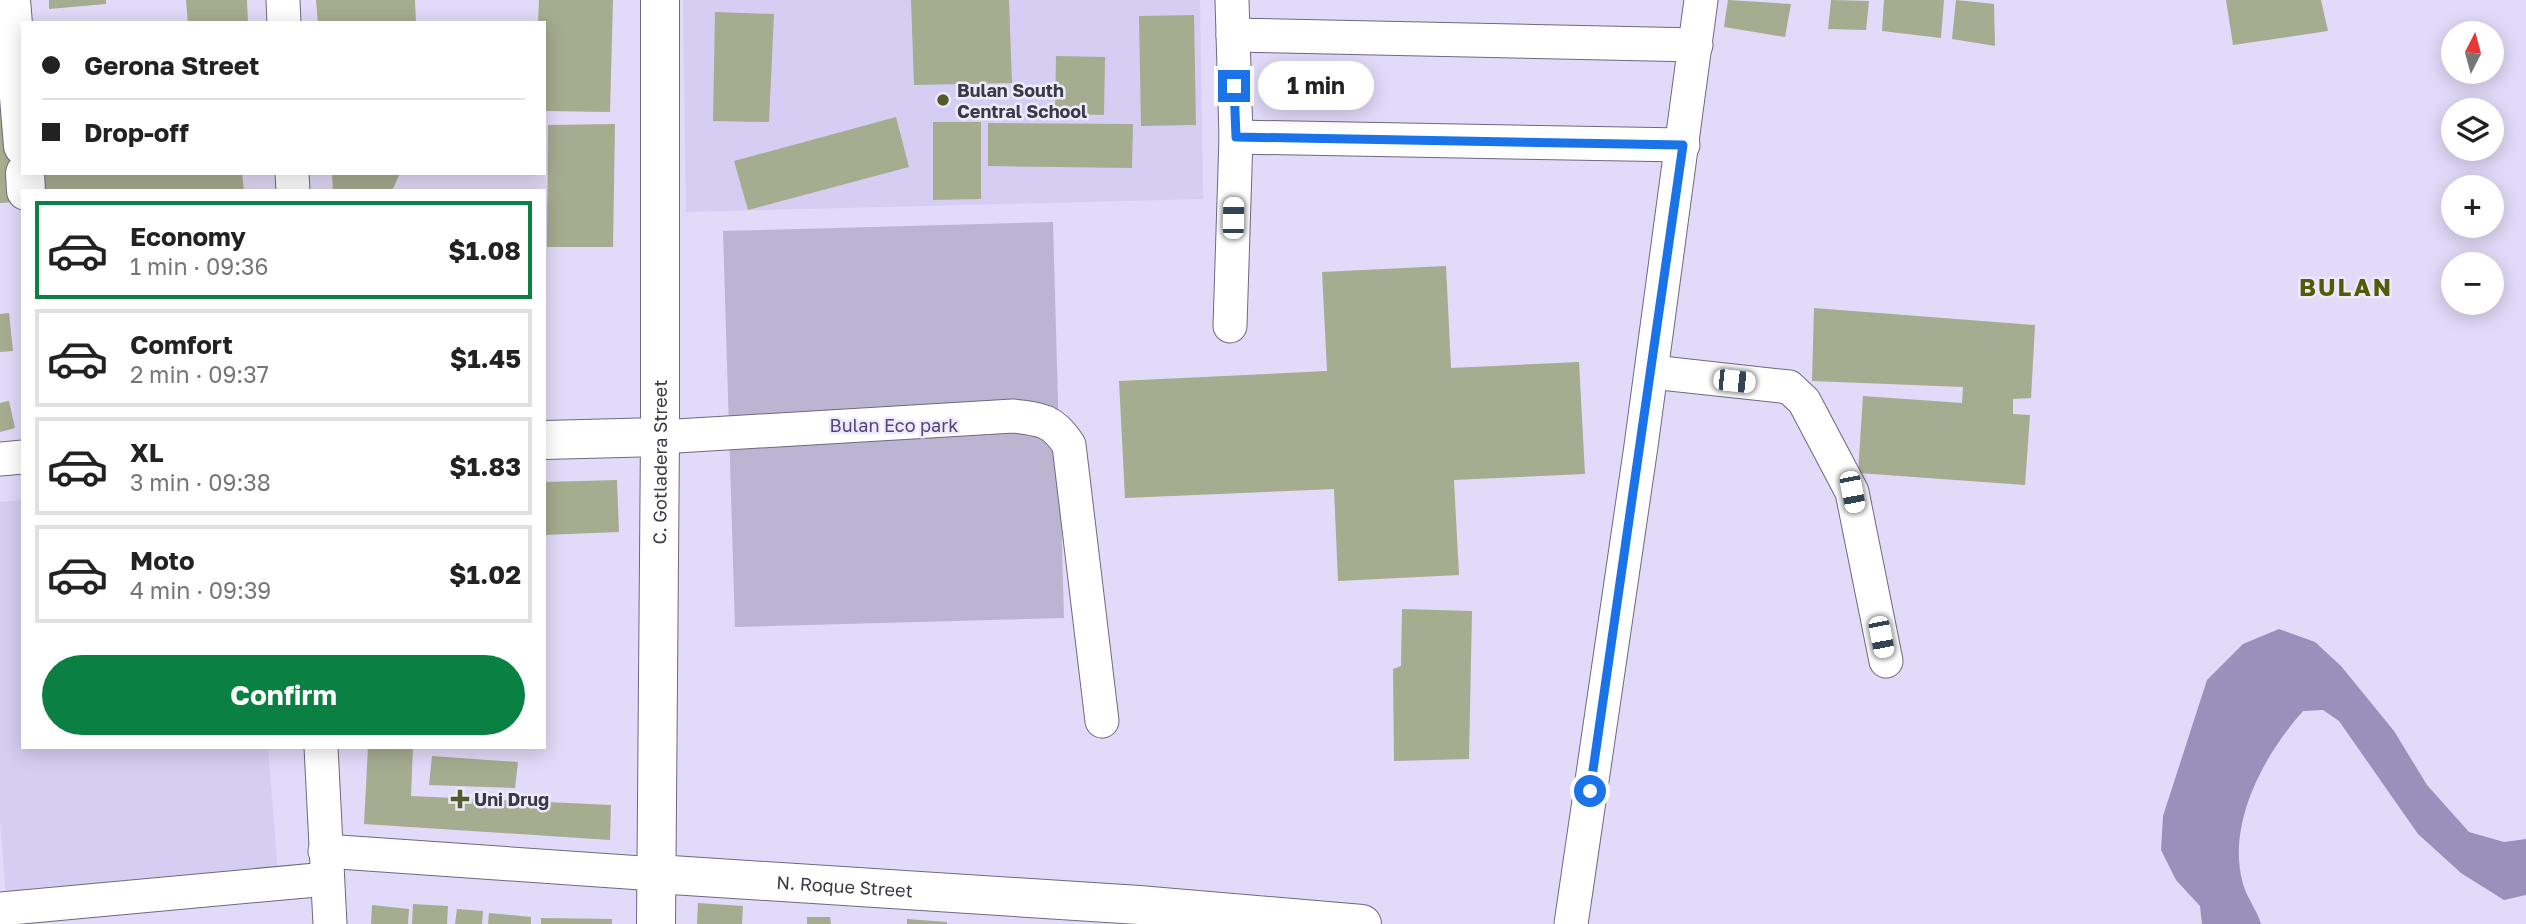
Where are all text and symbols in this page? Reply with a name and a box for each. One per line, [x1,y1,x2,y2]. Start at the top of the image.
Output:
north arrow [2441,21,2504,84]
map controls [2441,21,2504,315]
text: Gerona Street [84,50,259,81]
callout: 1 min [1258,62,1374,110]
route end [1218,70,1250,102]
text: 1 min [1287,71,1345,99]
place label: Bulan South Central School [957,79,1087,122]
marker: Bulan South Central School [935,92,951,108]
button: layers [2441,98,2504,161]
text: Drop-off [84,117,189,148]
button: + [2441,175,2504,238]
car [1223,197,1244,239]
icon: car [46,219,109,282]
text: Economy [130,221,246,252]
text: $1.08 [448,235,521,266]
text: 1 min · 09:36 [130,252,268,280]
button: − [2441,252,2504,315]
district label: BULAN [2299,272,2393,301]
icon: car [46,327,109,390]
text: Comfort [130,329,233,360]
text: $1.45 [450,343,521,374]
text: 2 min · 09:37 [130,360,269,388]
car [1713,368,1756,394]
street label: C. Gotladera Street [648,380,671,545]
park label: Bulan Eco park [830,414,958,436]
icon: car [46,435,109,498]
text: XL [130,437,164,468]
text: $1.83 [449,451,521,482]
text: 3 min · 09:38 [130,468,271,496]
car [1838,469,1867,515]
icon: car [46,543,109,606]
text: Moto [130,545,195,576]
text: $1.02 [449,559,521,590]
text: 4 min · 09:39 [130,576,271,604]
car [1867,614,1896,660]
button: Confirm [42,655,525,735]
route start [1574,775,1606,807]
place label: Uni Drug [474,788,549,810]
marker: Uni Drug [452,791,468,807]
street label: N. Roque Street [776,871,914,901]

